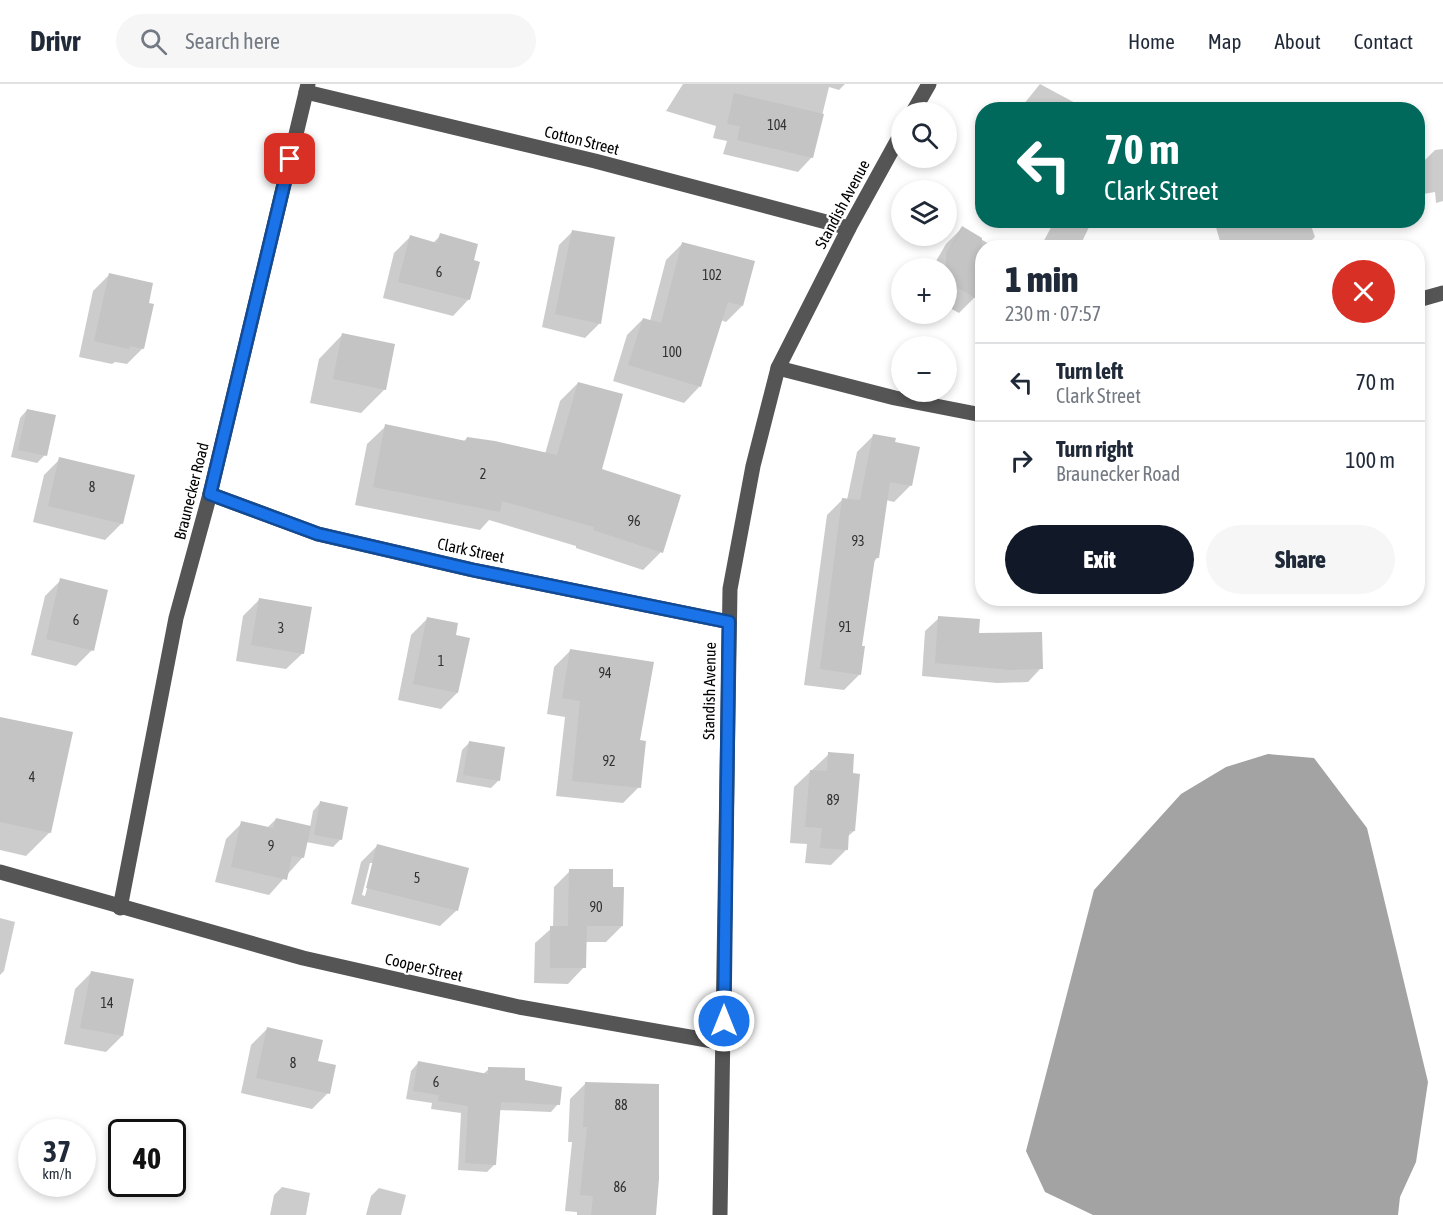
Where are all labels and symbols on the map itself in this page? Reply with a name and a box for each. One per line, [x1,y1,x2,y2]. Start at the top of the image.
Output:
house number: 104 [767,117,787,133]
street label: Cotton Street [543,122,622,158]
pin [264,133,315,184]
street label: Standish Avenue [811,157,873,251]
house number: 6 [436,264,443,280]
house number: 102 [702,267,722,283]
house number: 100 [662,344,682,360]
street label: Braunecker Road [170,441,212,541]
house number: 2 [480,466,486,482]
house number: 8 [89,479,96,495]
house number: 96 [627,513,641,529]
house number: 93 [851,533,865,549]
street label: Clark Street [436,534,506,566]
house number: 6 [73,612,80,628]
house number: 91 [838,619,852,635]
house number: 3 [278,620,284,636]
street label: Standish Avenue [699,642,719,740]
house number: 1 [438,653,444,669]
house number: 94 [598,665,612,681]
house number: 92 [602,753,616,769]
house number: 4 [29,769,36,785]
house number: 89 [826,792,840,808]
house number: 9 [268,838,274,854]
house number: 5 [414,870,420,886]
house number: 90 [589,899,603,915]
street label: Cooper Street [383,949,465,986]
position arrow [692,989,756,1053]
house number: 14 [100,995,114,1011]
house number: 8 [290,1055,297,1071]
house number: 6 [433,1074,440,1090]
house number: 88 [614,1097,628,1113]
speed limit sign: 40 [108,1119,186,1197]
house number: 86 [613,1179,627,1195]

